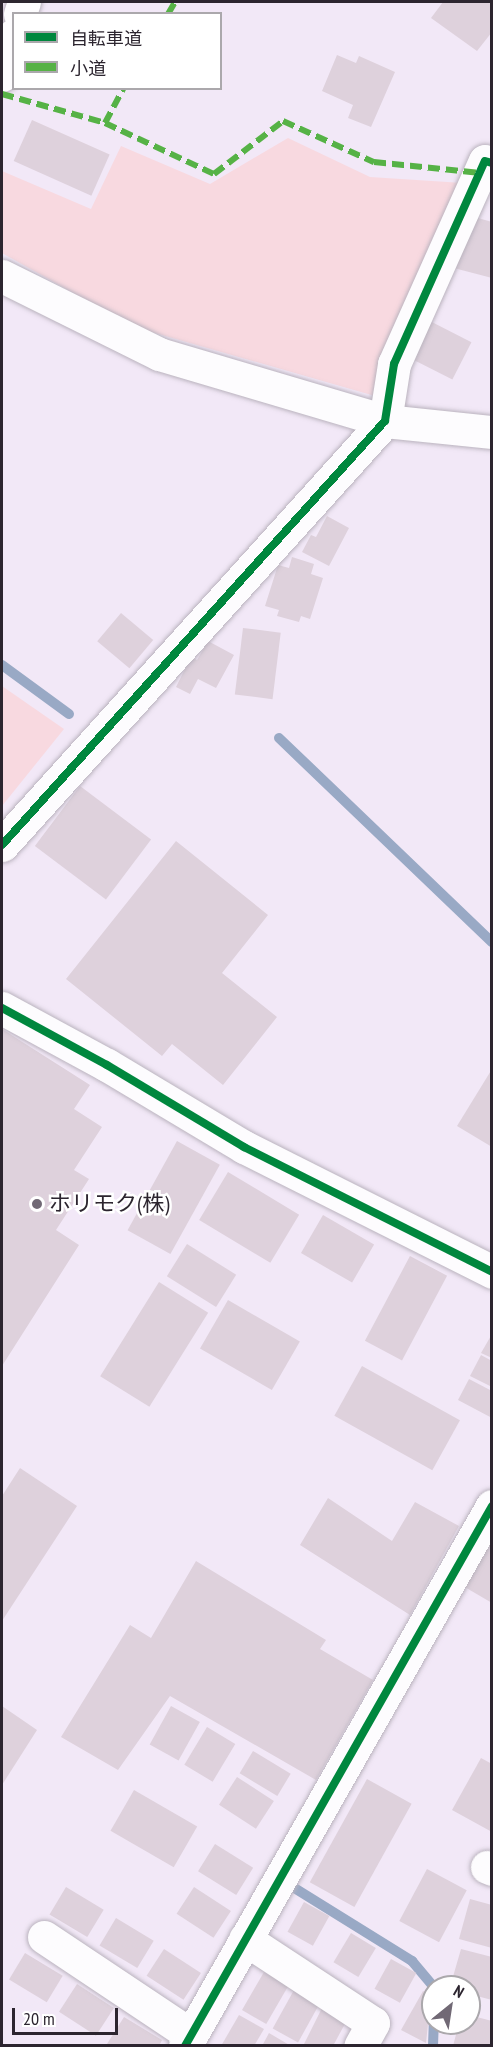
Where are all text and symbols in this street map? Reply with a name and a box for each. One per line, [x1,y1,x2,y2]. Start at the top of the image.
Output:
legend [12,12,222,90]
text: 自転車道 [70,27,142,50]
text: 小道 [70,57,106,80]
place label: ホリモク(株) [49,1191,169,1217]
marker: ホリモク(株) [30,1197,44,1211]
north arrow [421,1975,481,2035]
text: N [450,1980,468,2002]
scale bar [15,1996,122,2034]
text: 20 m [23,2007,55,2030]

